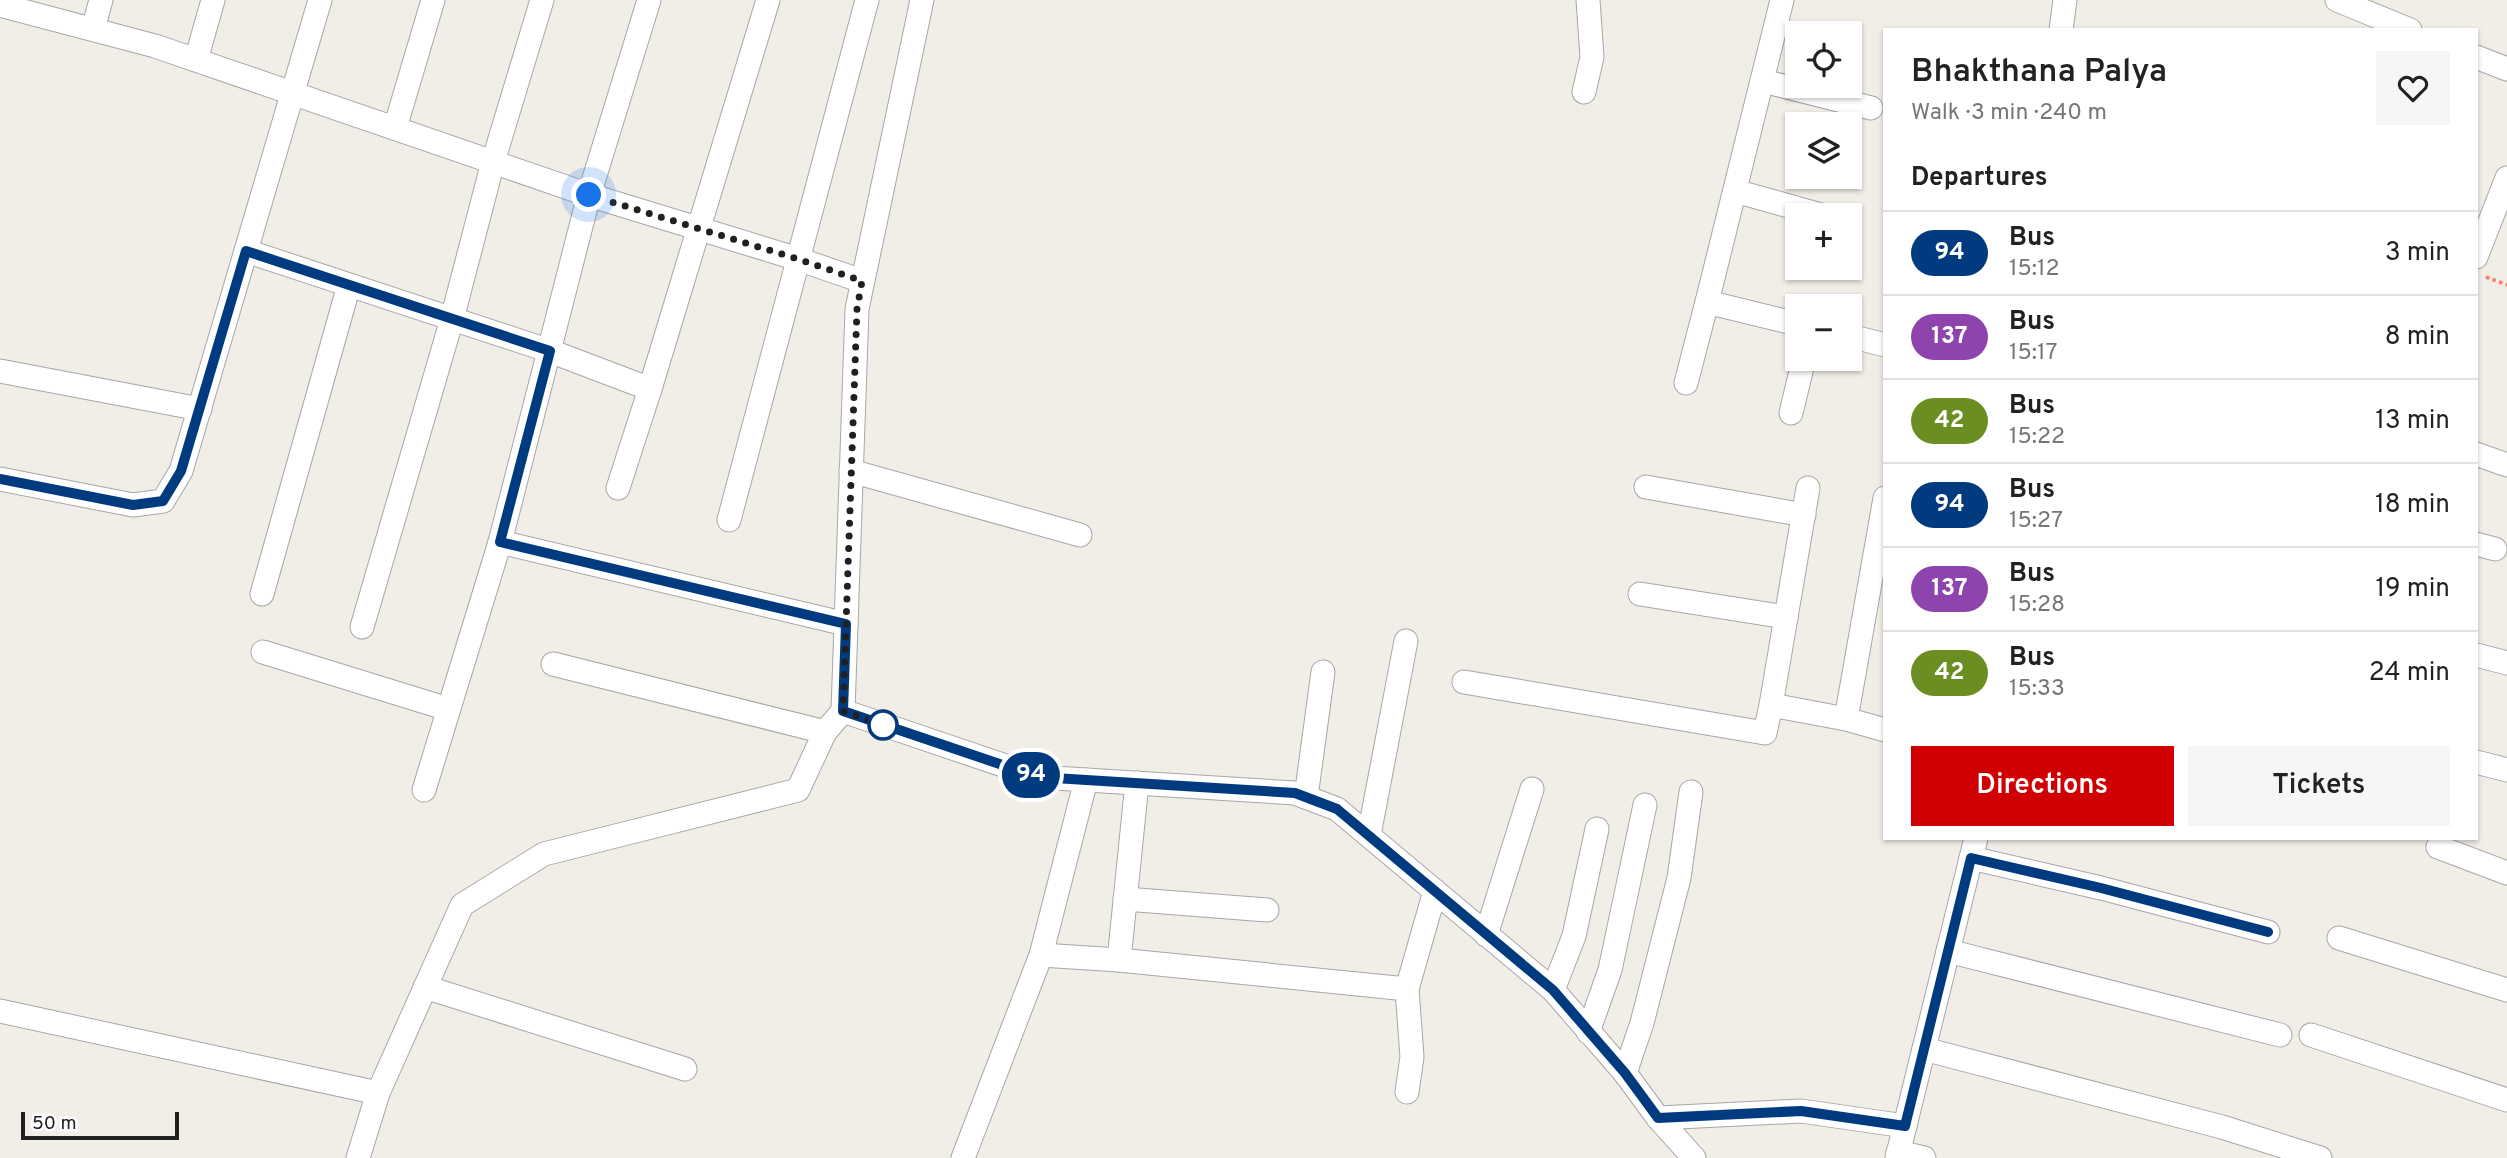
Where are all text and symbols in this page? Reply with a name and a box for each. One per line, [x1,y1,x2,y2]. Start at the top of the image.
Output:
map controls [1785,21,1862,371]
button: locate [1785,21,1862,98]
button: heart [2376,51,2450,125]
text: Bhakthana Palya [1911,52,2167,94]
text: Walk · 3 min · 240 m [1911,99,2107,128]
button: layers [1785,112,1862,189]
text: Departures [1911,162,2048,195]
your location [571,177,606,212]
button: + [1785,203,1862,280]
text: Bus [2009,222,2055,255]
text: 3 min [2385,237,2450,270]
text: 94 [1934,238,1965,268]
text: 15:12 [2009,255,2060,284]
button: − [1785,294,1862,371]
text: Bus [2009,306,2055,339]
text: 8 min [2385,321,2450,354]
text: 137 [1931,322,1968,352]
text: 15:17 [2009,339,2058,368]
text: Bus [2009,390,2055,423]
text: 13 min [2375,405,2450,438]
text: 42 [1934,406,1965,436]
text: 15:22 [2009,423,2065,452]
text: Bus [2009,474,2055,507]
text: 18 min [2375,489,2450,522]
text: 94 [1934,490,1965,520]
text: 15:27 [2009,507,2063,536]
text: Bus [2009,558,2055,591]
text: 19 min [2375,573,2450,606]
text: 137 [1931,574,1968,604]
text: 15:28 [2009,591,2065,620]
text: Bus [2009,642,2055,675]
text: 24 min [2369,657,2450,690]
text: 42 [1934,658,1965,688]
text: 15:33 [2009,675,2065,704]
unlabelled marker [868,710,898,740]
button: Directions [1911,746,2174,826]
button: Tickets [2188,746,2450,826]
line badge: 94 [1000,752,1062,798]
text: 94 [1016,760,1046,790]
scale bar [21,1109,178,1141]
text: 50 m [32,1112,77,1136]

